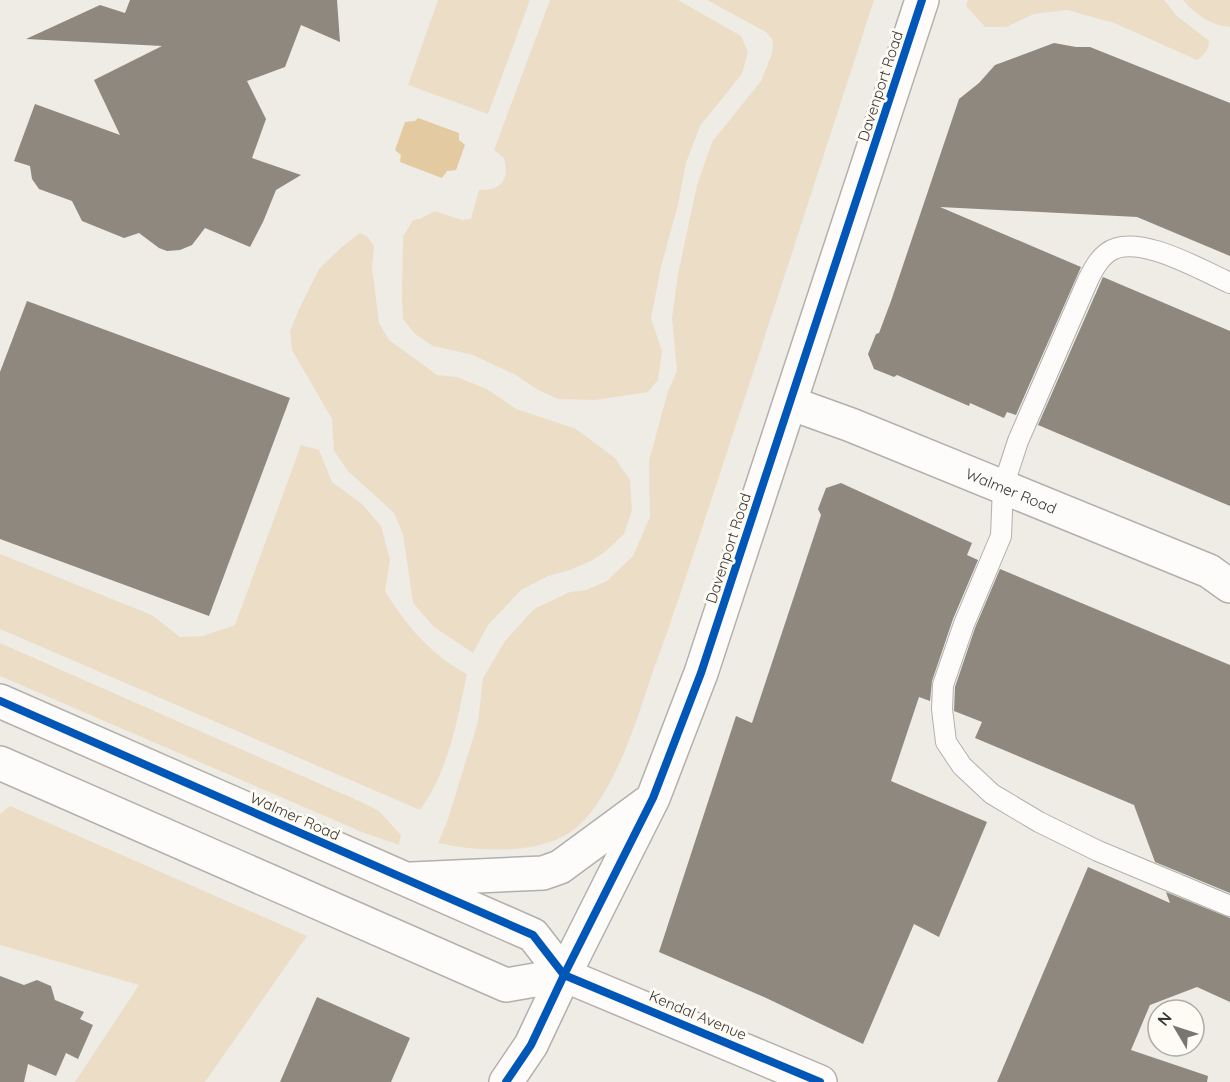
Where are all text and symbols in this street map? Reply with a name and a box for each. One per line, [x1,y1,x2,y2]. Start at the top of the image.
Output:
street label: Davenport Road [853,28,907,144]
street label: Walmer Road [963,463,1059,517]
street label: Davenport Road [701,490,755,606]
street label: Walmer Road [247,788,343,844]
street label: Kendal Avenue [646,986,750,1044]
north arrow [1146,998,1206,1058]
text: N [1153,1008,1176,1029]

